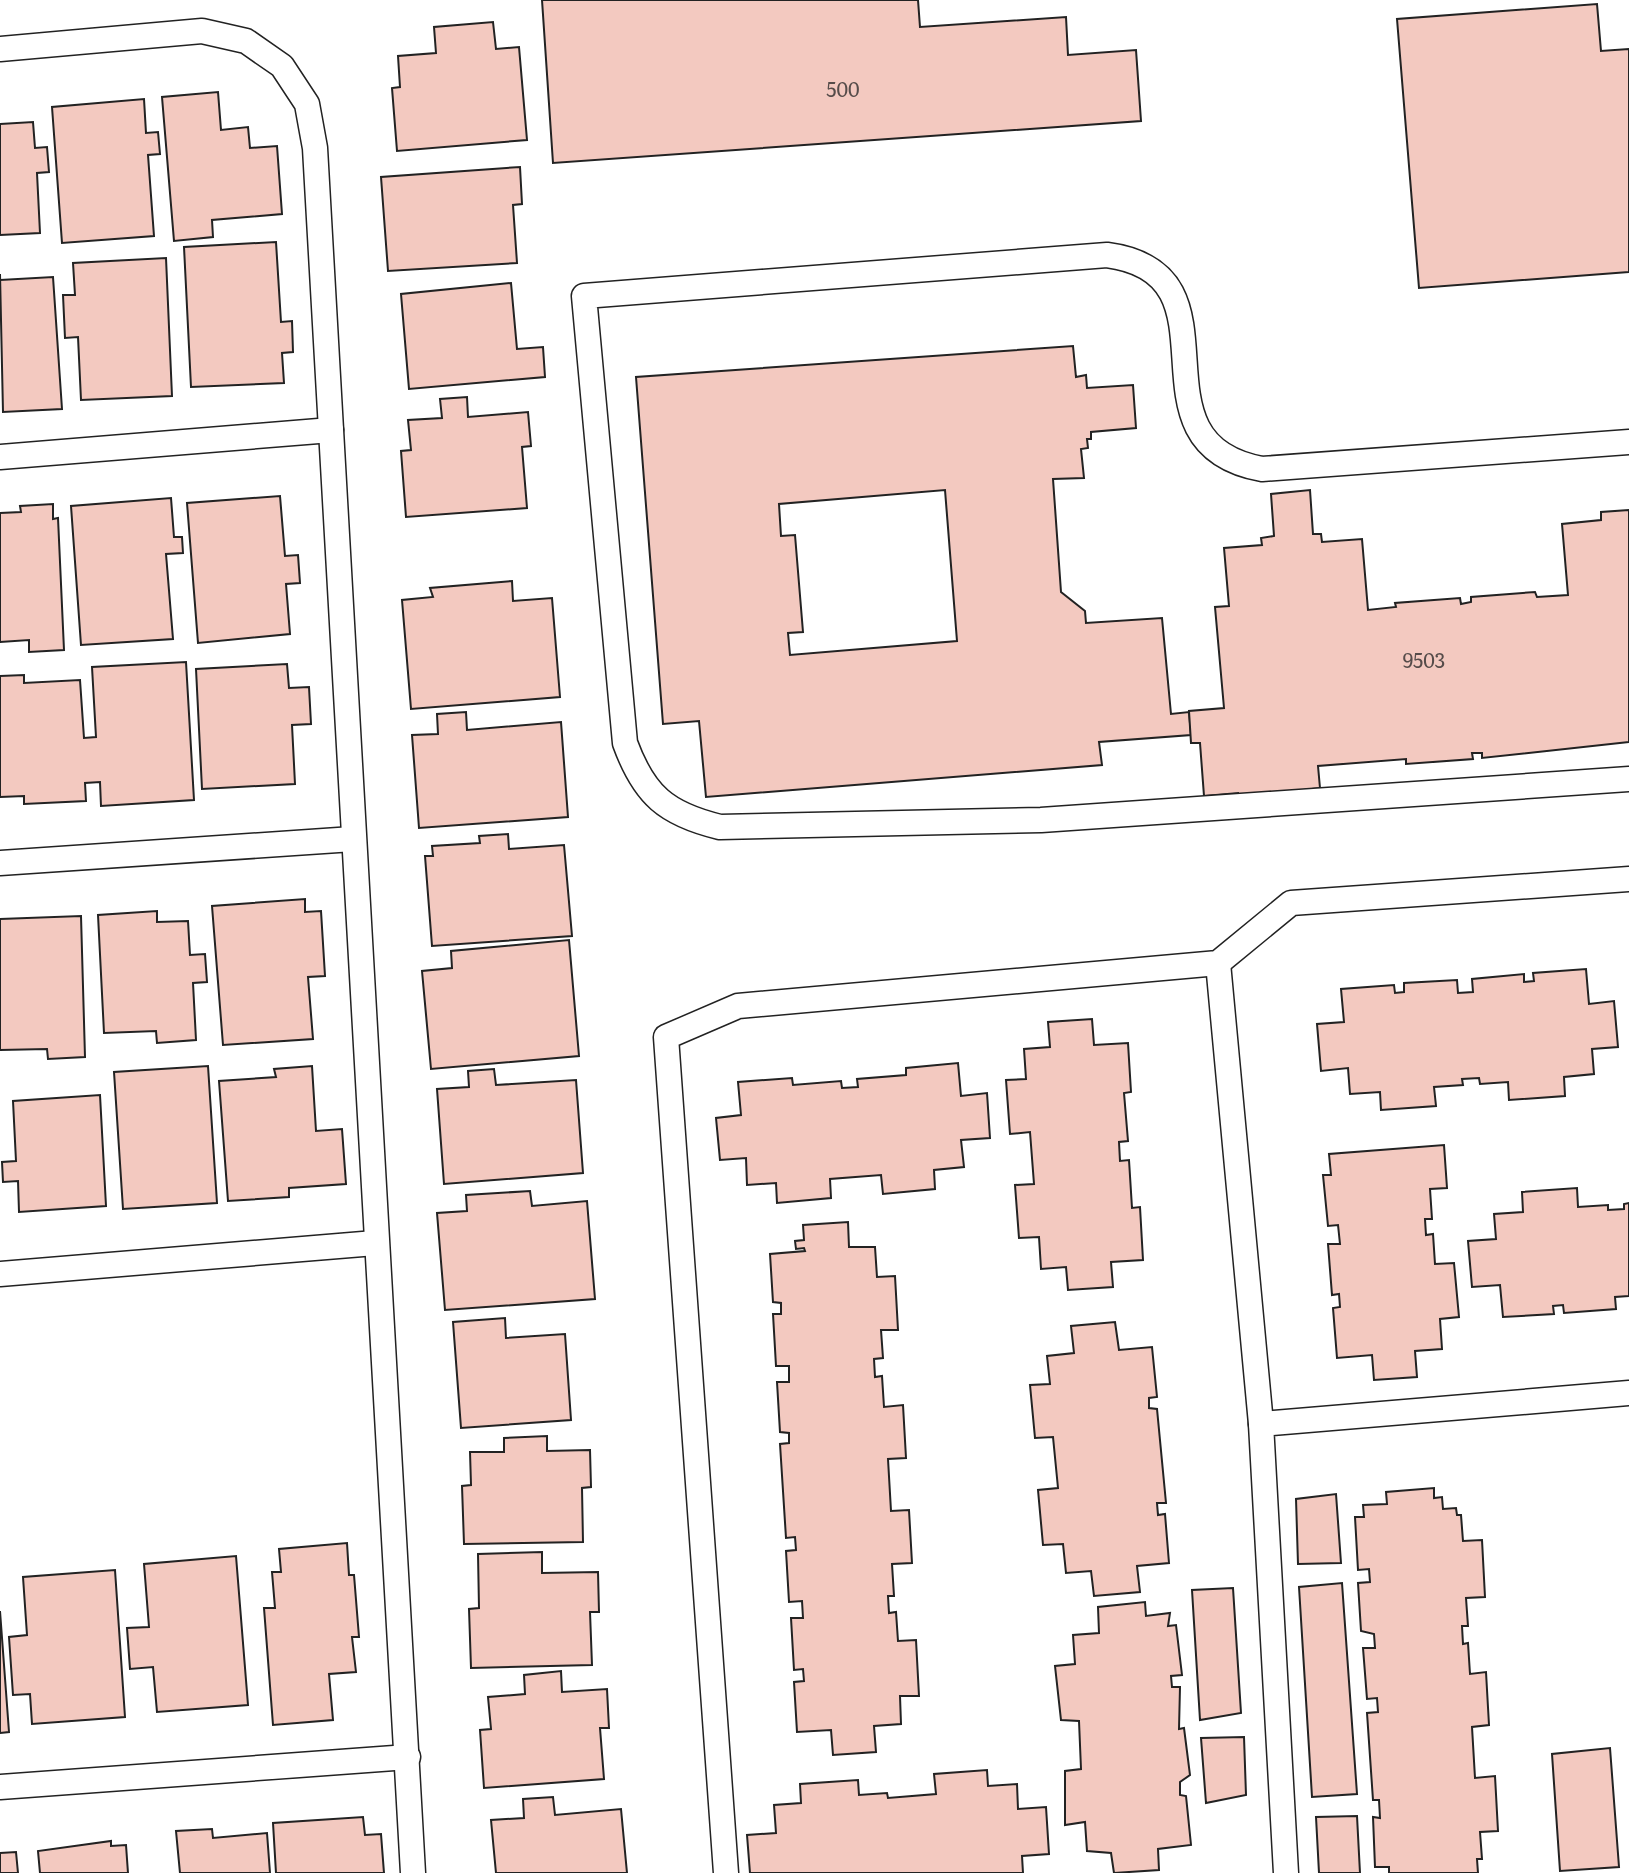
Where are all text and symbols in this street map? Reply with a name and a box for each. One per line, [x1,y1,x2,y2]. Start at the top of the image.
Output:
house number: 500 [826,73,860,103]
house number: 9503 [1403,644,1445,674]

